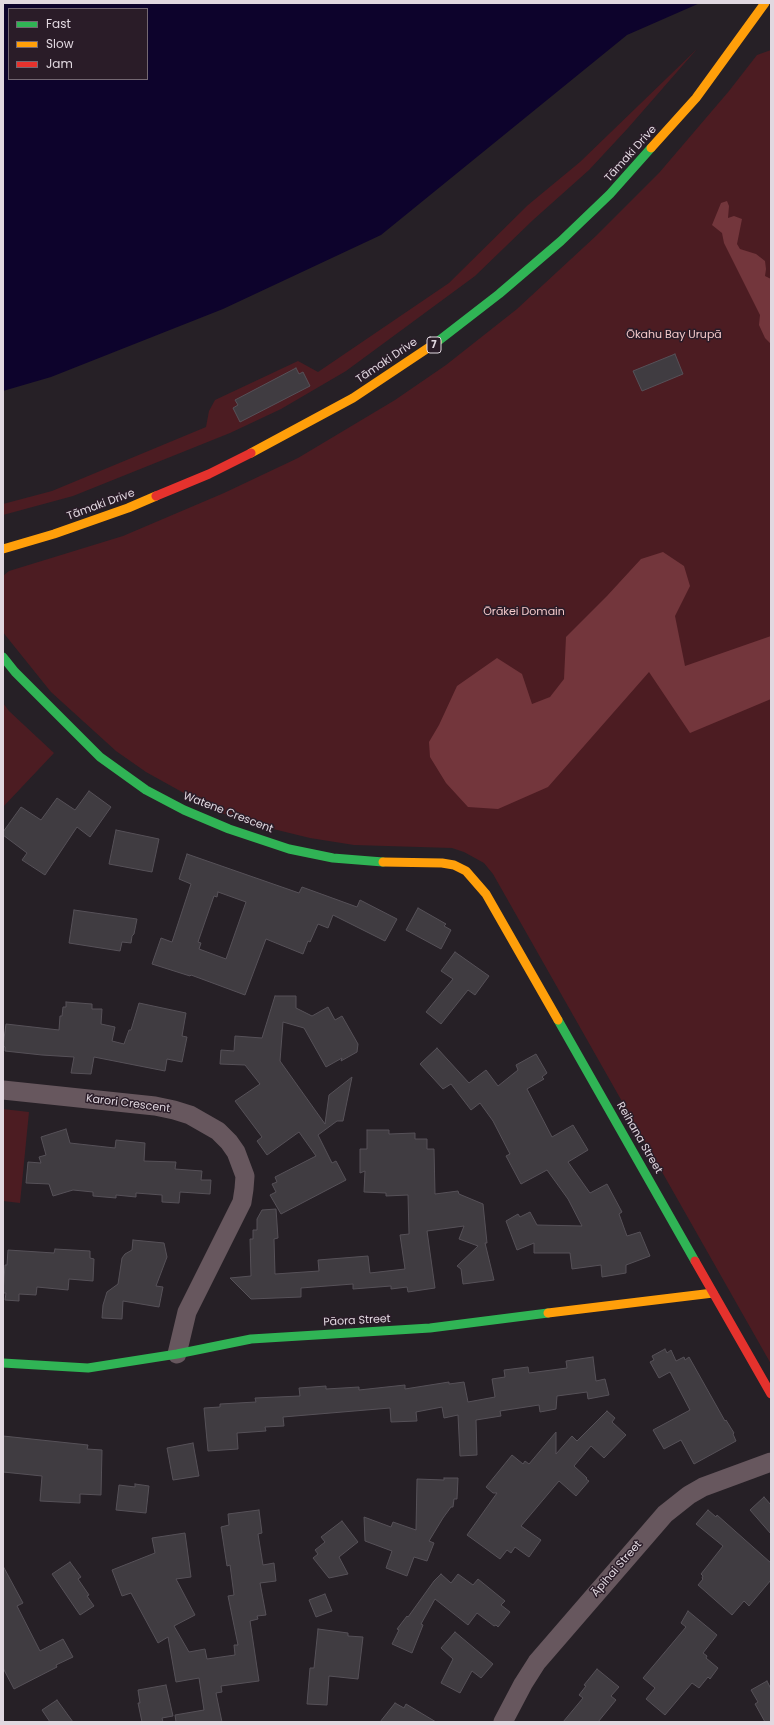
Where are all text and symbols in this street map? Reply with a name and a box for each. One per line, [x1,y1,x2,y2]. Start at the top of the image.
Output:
legend [8,8,148,80]
text: Fast [46,15,71,32]
text: Slow [46,35,74,52]
text: Jam [46,55,73,72]
street label: Tāmaki Drive [602,123,660,185]
park label: Ōkahu Bay Urupā [626,328,722,342]
street label: Tāmaki Drive [354,336,420,386]
road number: 7 [427,337,441,353]
street label: Tāmaki Drive [65,487,137,523]
park label: Ōrākei Domain [483,605,565,619]
street label: Watene Crescent [181,790,275,836]
street label: Karori Crescent [85,1092,171,1116]
street label: Reihana Street [613,1100,665,1176]
street label: Pāora Street [323,1313,391,1329]
street label: Āpihai Street [589,1538,645,1600]

